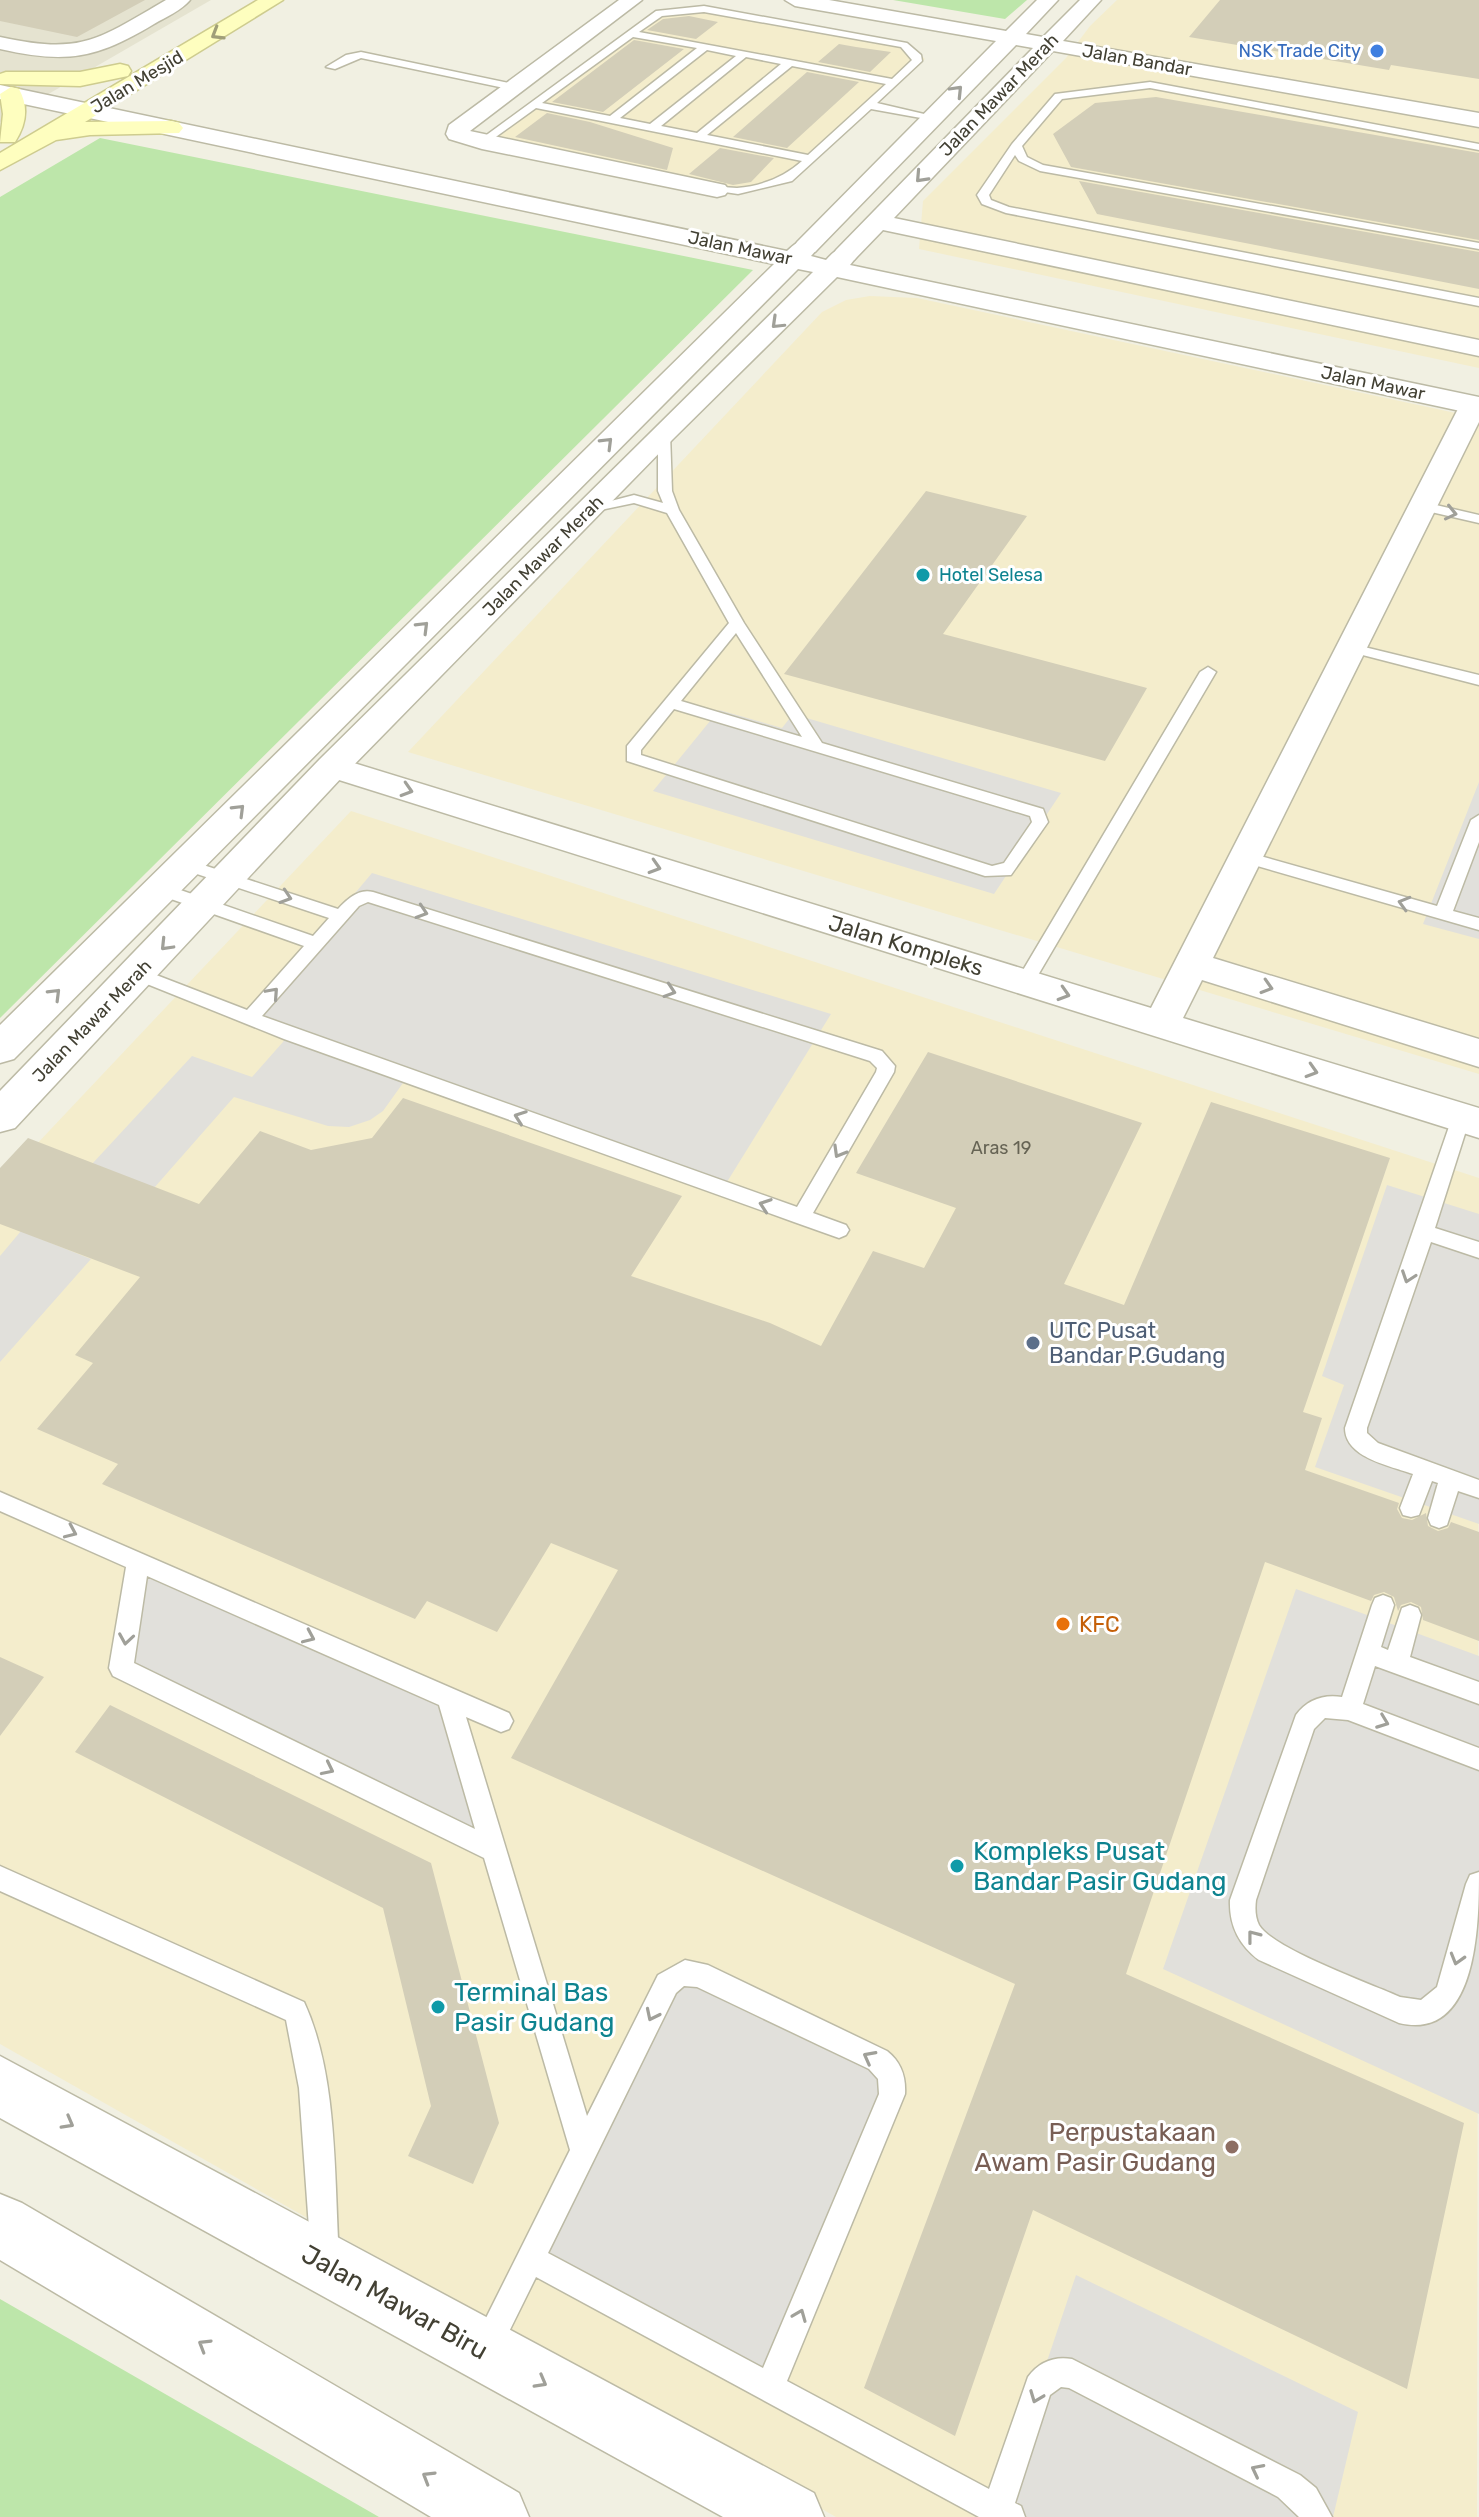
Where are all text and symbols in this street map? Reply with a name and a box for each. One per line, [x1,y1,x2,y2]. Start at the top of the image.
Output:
one-way arrow [211,24,226,40]
street label: Jalan Mawar Merah [935,29,1063,161]
street label: Jalan Bandar [1080,40,1194,81]
place label: NSK Trade City [1239,40,1361,62]
marker: NSK Trade City [1368,42,1386,60]
street label: Jalan Mesjid [87,46,187,118]
one-way arrow [948,86,963,100]
one-way arrow [916,168,930,182]
street label: Jalan Mawar [686,226,794,270]
one-way arrow [772,313,786,328]
street label: Jalan Mawar [1319,361,1427,405]
one-way arrow [598,438,612,452]
street label: Jalan Mawar Merah [478,491,608,621]
one-way arrow [1443,504,1457,521]
place label: Hotel Selesa [939,564,1043,586]
marker: Hotel Selesa [914,566,932,584]
one-way arrow [414,622,428,636]
one-way arrow [400,781,413,797]
one-way arrow [230,805,244,819]
one-way arrow [648,858,662,874]
one-way arrow [278,888,292,904]
one-way arrow [1398,896,1411,912]
one-way arrow [415,903,428,919]
street label: Jalan Kompleks [825,909,986,982]
one-way arrow [161,935,175,950]
street label: Jalan Mawar Merah [28,955,156,1087]
one-way arrow [1259,978,1273,994]
one-way arrow [662,982,676,998]
one-way arrow [1057,985,1070,1001]
one-way arrow [263,987,278,1002]
one-way arrow [46,989,60,1003]
one-way arrow [1305,1062,1319,1078]
one-way arrow [514,1110,528,1127]
house number: Aras 19 [971,1137,1031,1159]
one-way arrow [833,1143,849,1157]
one-way arrow [758,1198,772,1214]
one-way arrow [1402,1269,1418,1283]
place label: UTC Pusat Bandar P.Gudang [1049,1317,1225,1369]
marker: UTC Pusat Bandar P.Gudang [1024,1334,1042,1352]
one-way arrow [63,1523,78,1539]
place label: KFC [1079,1611,1120,1638]
marker: KFC [1054,1615,1072,1633]
one-way arrow [301,1627,316,1643]
one-way arrow [118,1632,135,1645]
one-way arrow [1376,1712,1390,1729]
one-way arrow [320,1760,335,1775]
place label: Kompleks Pusat Bandar Pasir Gudang [973,1836,1226,1897]
marker: Kompleks Pusat Bandar Pasir Gudang [948,1857,966,1875]
one-way arrow [1248,1930,1263,1945]
one-way arrow [1450,1951,1467,1965]
place label: Terminal Bas Pasir Gudang [454,1977,614,2038]
marker: Terminal Bas Pasir Gudang [429,1998,447,2016]
one-way arrow [646,2006,662,2021]
one-way arrow [863,2051,878,2066]
one-way arrow [60,2114,75,2129]
place label: Perpustakaan Awam Pasir Gudang [974,2117,1216,2178]
marker: Perpustakaan Awam Pasir Gudang [1223,2138,1241,2156]
street label: Jalan Mawar Biru [296,2238,493,2366]
one-way arrow [790,2309,807,2323]
one-way arrow [198,2339,213,2355]
one-way arrow [533,2372,548,2387]
one-way arrow [1029,2389,1046,2403]
one-way arrow [1251,2464,1266,2479]
one-way arrow [422,2471,437,2487]

